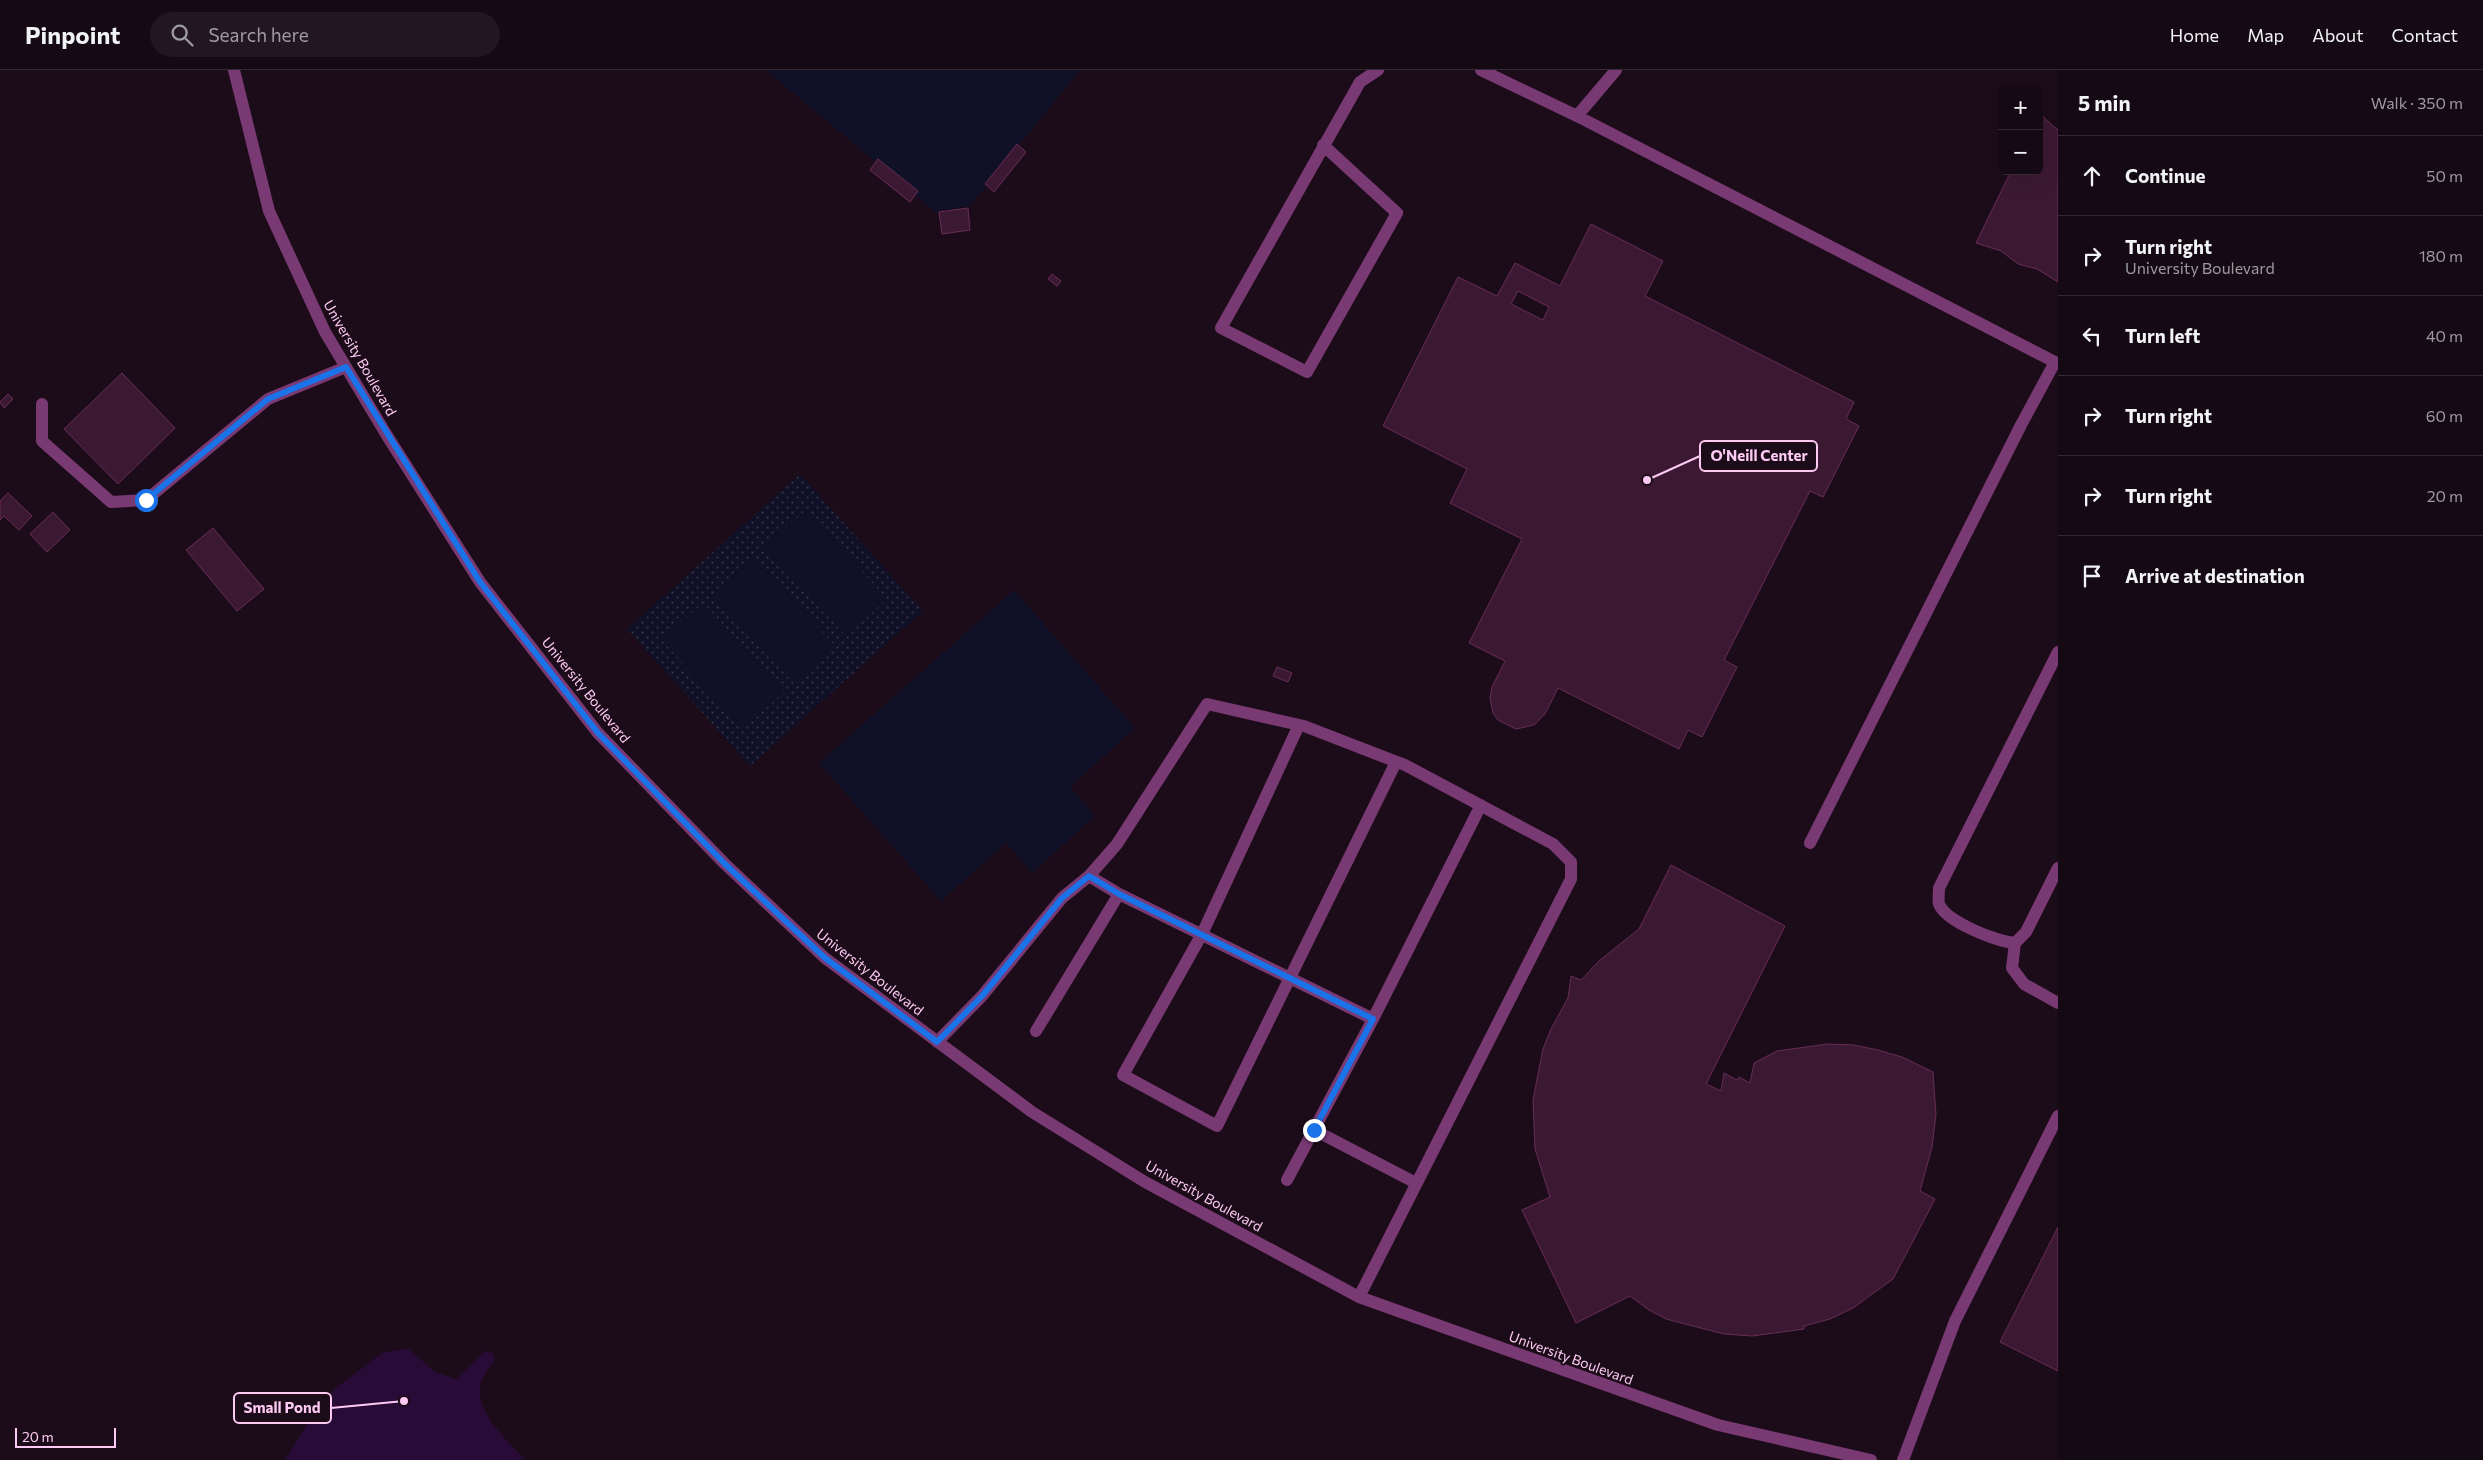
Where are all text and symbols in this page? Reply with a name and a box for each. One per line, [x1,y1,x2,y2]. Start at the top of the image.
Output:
search box [150,12,500,57]
text: Pinpoint [25,20,120,49]
icon: search [168,21,196,49]
text: Search here [208,23,309,46]
text: Home [2170,24,2219,46]
text: Map [2247,24,2284,46]
text: About [2312,24,2364,46]
text: Contact [2392,24,2458,46]
map controls [1998,85,2043,175]
button: + [1998,85,2043,130]
text: 5 min [2078,90,2131,115]
text: Walk · 350 m [2371,93,2463,112]
button: − [1998,130,2043,175]
icon: ahead [2078,162,2106,190]
text: Continue [2125,164,2205,187]
text: 50 m [2426,166,2463,185]
text: Turn right [2125,235,2212,258]
icon: right [2078,242,2106,270]
text: 180 m [2419,246,2463,265]
text: University Boulevard [2125,258,2275,277]
street label: University Boulevard [320,297,401,419]
icon: left [2078,322,2106,350]
text: Turn left [2125,324,2200,347]
text: 40 m [2426,326,2463,345]
icon: right [2078,402,2106,430]
text: Turn right [2125,404,2212,427]
text: 60 m [2426,406,2463,425]
callout: O'Neill Center [1700,441,1817,471]
text: O'Neill Center [1710,446,1808,464]
icon: right [2078,482,2106,510]
text: Turn right [2125,484,2212,507]
text: 20 m [2427,486,2463,505]
route start [135,489,158,512]
icon: arrive [2078,562,2106,590]
text: Arrive at destination [2125,564,2305,587]
street label: University Boulevard [539,633,634,746]
street label: University Boulevard [813,925,927,1019]
route end [1303,1119,1326,1142]
street label: University Boulevard [1143,1156,1266,1235]
street label: University Boulevard [1507,1327,1636,1388]
callout: Small Pond [234,1393,331,1423]
text: Small Pond [244,1398,320,1416]
scale bar [15,1425,116,1448]
text: 20 m [22,1428,54,1445]

